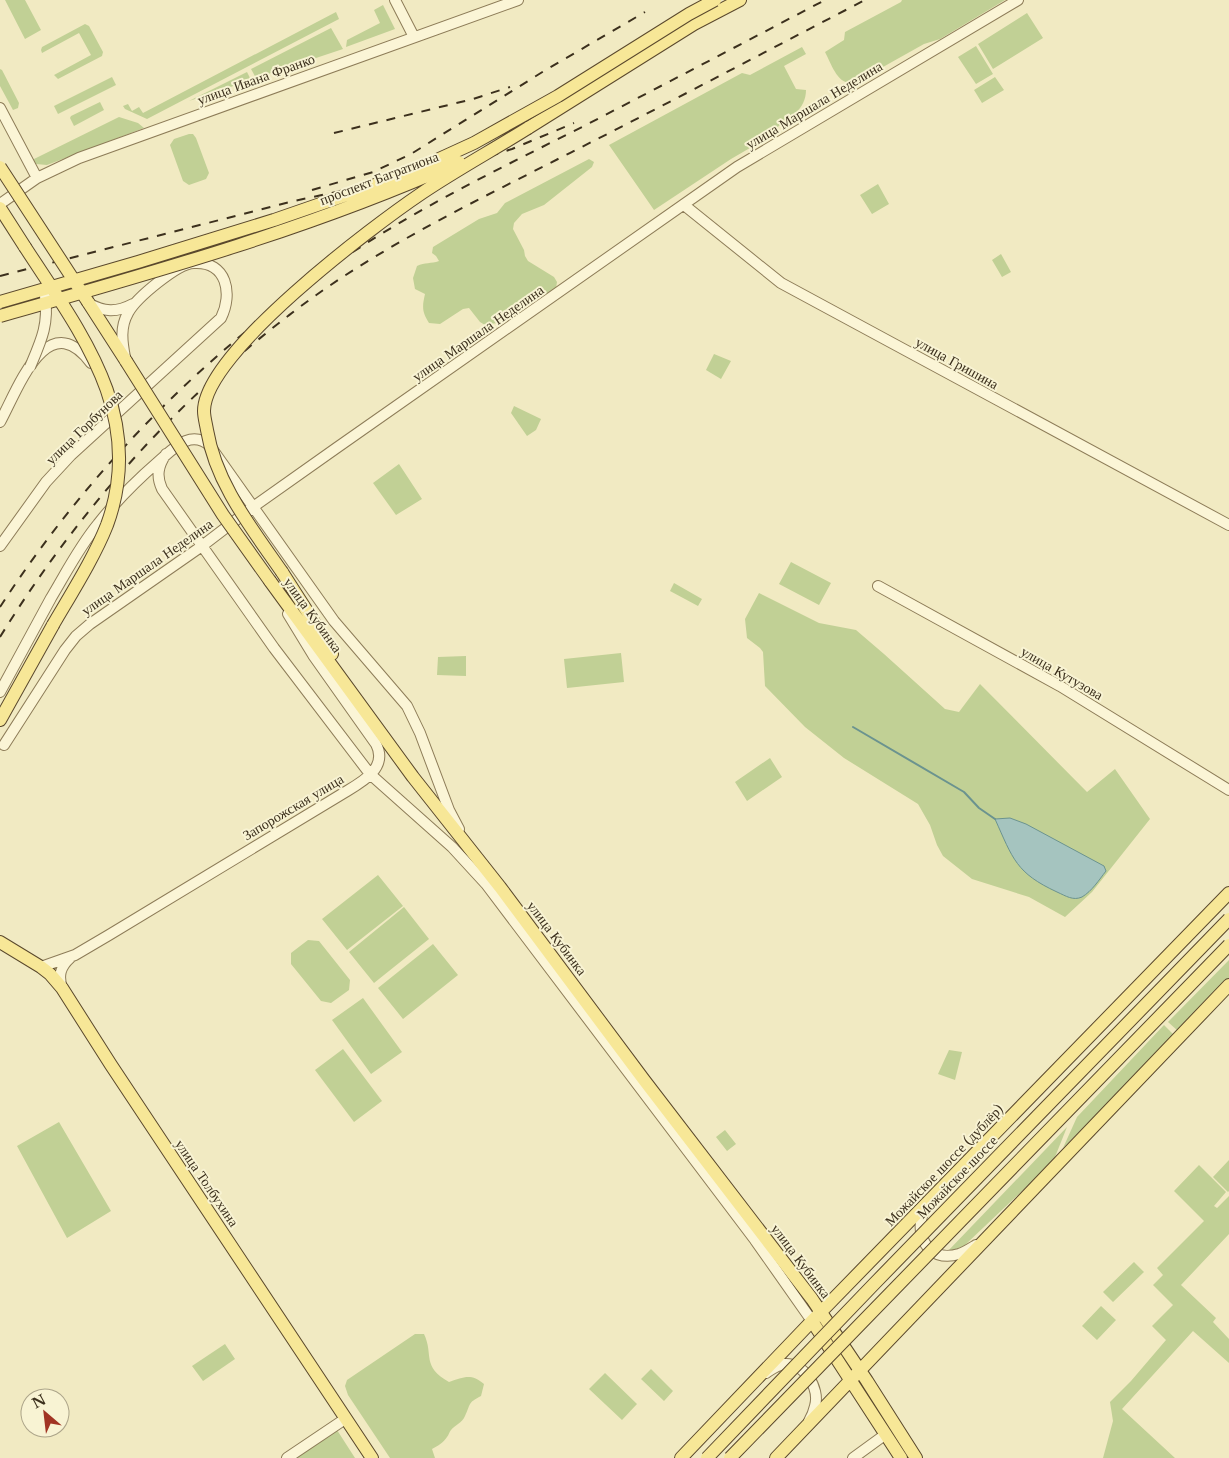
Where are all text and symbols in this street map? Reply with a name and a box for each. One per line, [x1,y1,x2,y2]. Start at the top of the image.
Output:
street label: улица Ивана Франко [195,49,317,109]
street label: улица Маршала Неделина [742,57,886,153]
street label: проспект Багратиона [317,147,442,209]
street label: улица Маршала Неделина [409,280,548,385]
street label: улица Гришина [912,333,1002,394]
street label: улица Горбунова [42,385,127,468]
street label: улица Маршала Неделина [78,514,217,619]
street label: улица Кубинка [280,574,347,657]
street label: улица Кутузова [1018,642,1107,704]
street label: Запорожская улица [239,769,347,844]
street label: улица Кубинка [523,897,591,979]
street label: Можайское шоссе (дублёр) [881,1101,1007,1229]
street label: Можайское шоссе [913,1132,1001,1222]
street label: улица Толбухина [171,1136,243,1231]
street label: улица Кубинка [767,1220,835,1302]
north arrow [20,1388,70,1438]
text: N [29,1390,49,1413]

